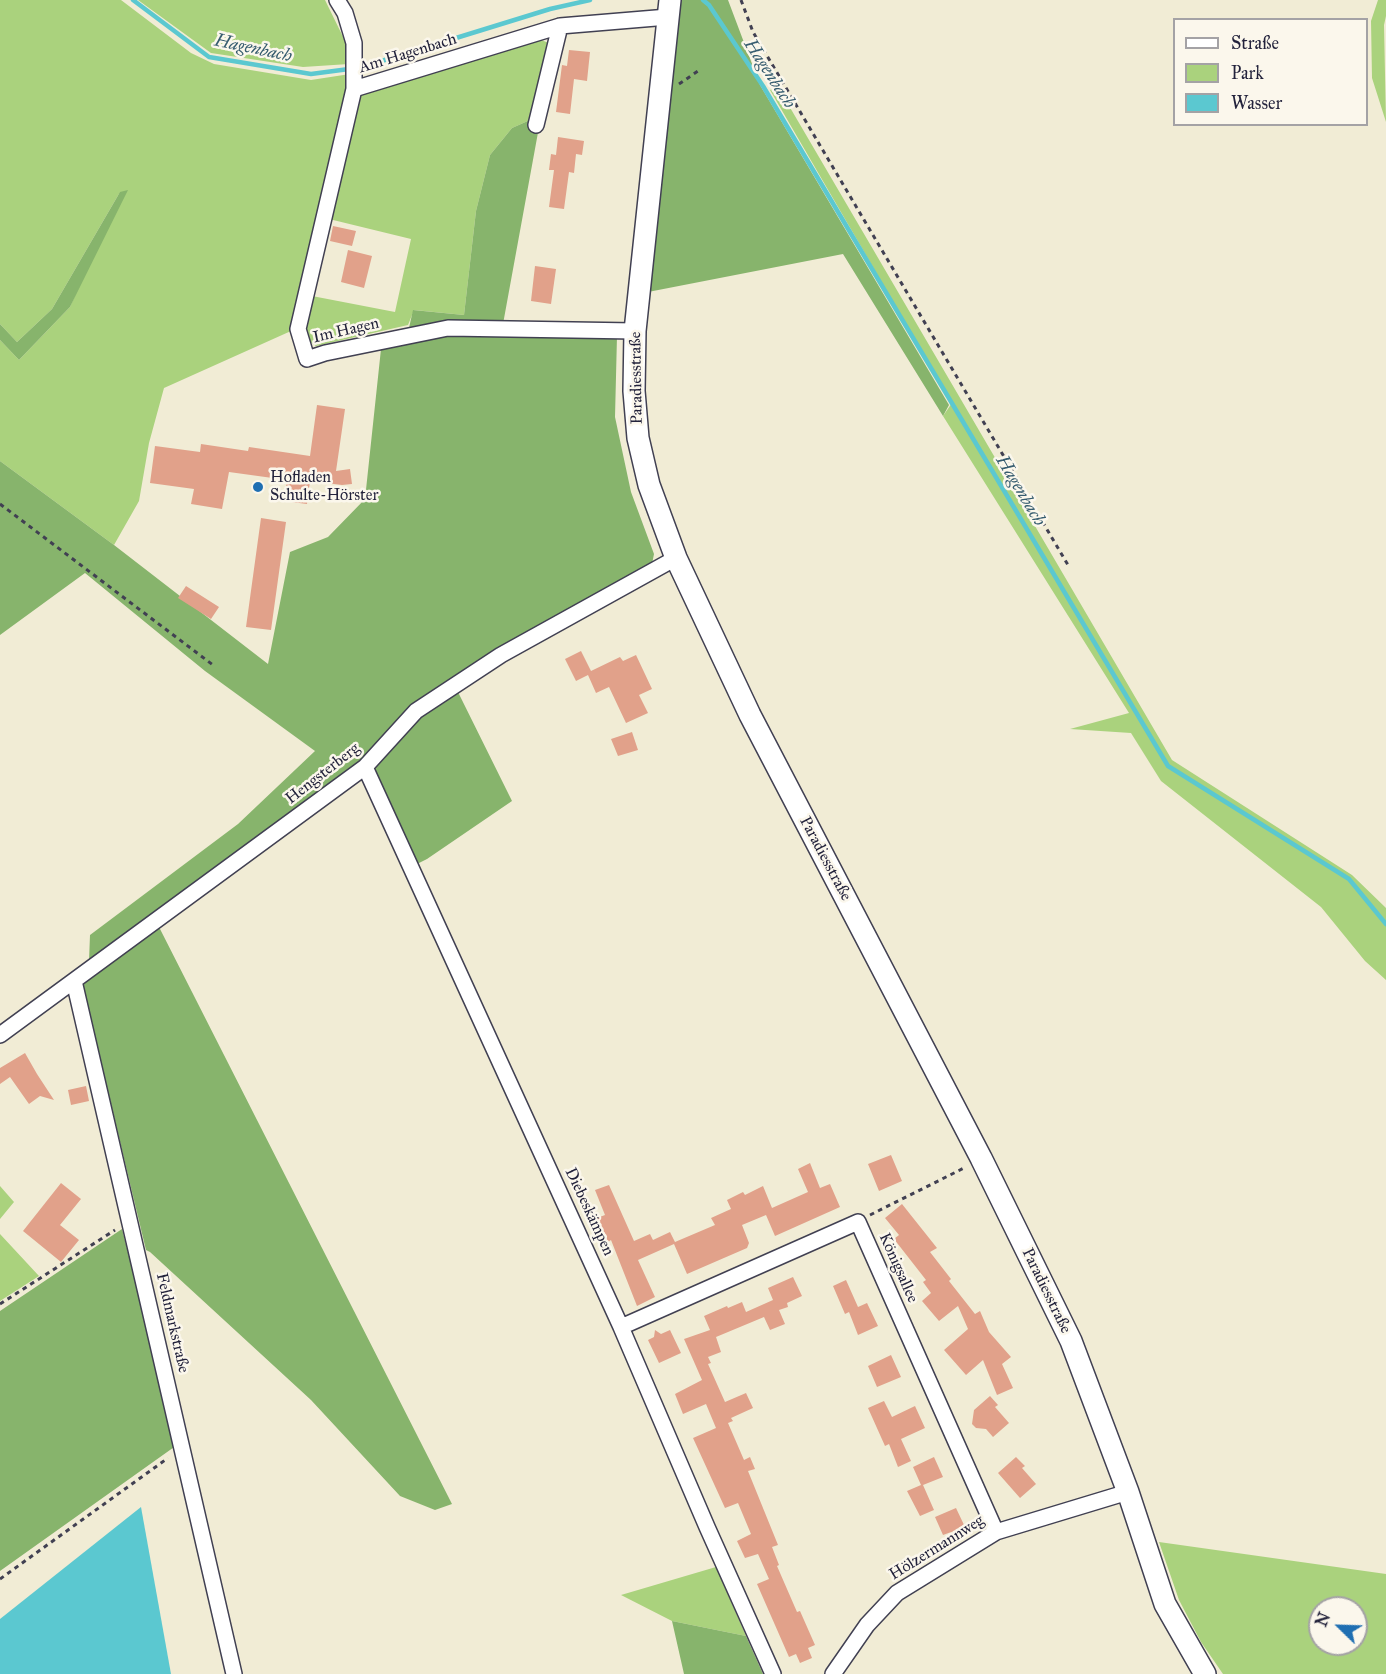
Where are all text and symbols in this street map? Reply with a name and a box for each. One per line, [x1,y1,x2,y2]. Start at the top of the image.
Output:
legend [1173,18,1368,126]
water label: Hagenbach [212,30,294,68]
street label: Am Hagenbach [357,30,459,78]
text: Straße [1231,32,1279,54]
water label: Hagenbach [738,35,800,113]
text: Park [1231,62,1264,84]
text: Wasser [1231,92,1282,114]
street label: Im Hagen [311,314,381,348]
street label: Paradiesstraße [627,332,647,424]
water label: Hagenbach [990,452,1050,530]
place label: Hofladen Schulte-Hörster [270,468,378,506]
marker: Hofladen Schulte-Hörster [251,480,265,494]
street label: Hengsterberg [282,739,364,809]
street label: Paradiesstraße [795,814,855,904]
street label: Diebeskämpen [560,1165,618,1259]
street label: Königsallee [874,1230,922,1306]
street label: Paradiesstraße [1017,1245,1075,1337]
street label: Feldmarkstraße [151,1271,193,1375]
street label: Hölzermannweg [886,1511,988,1585]
north arrow [1308,1596,1368,1656]
text: N [1311,1610,1334,1630]

